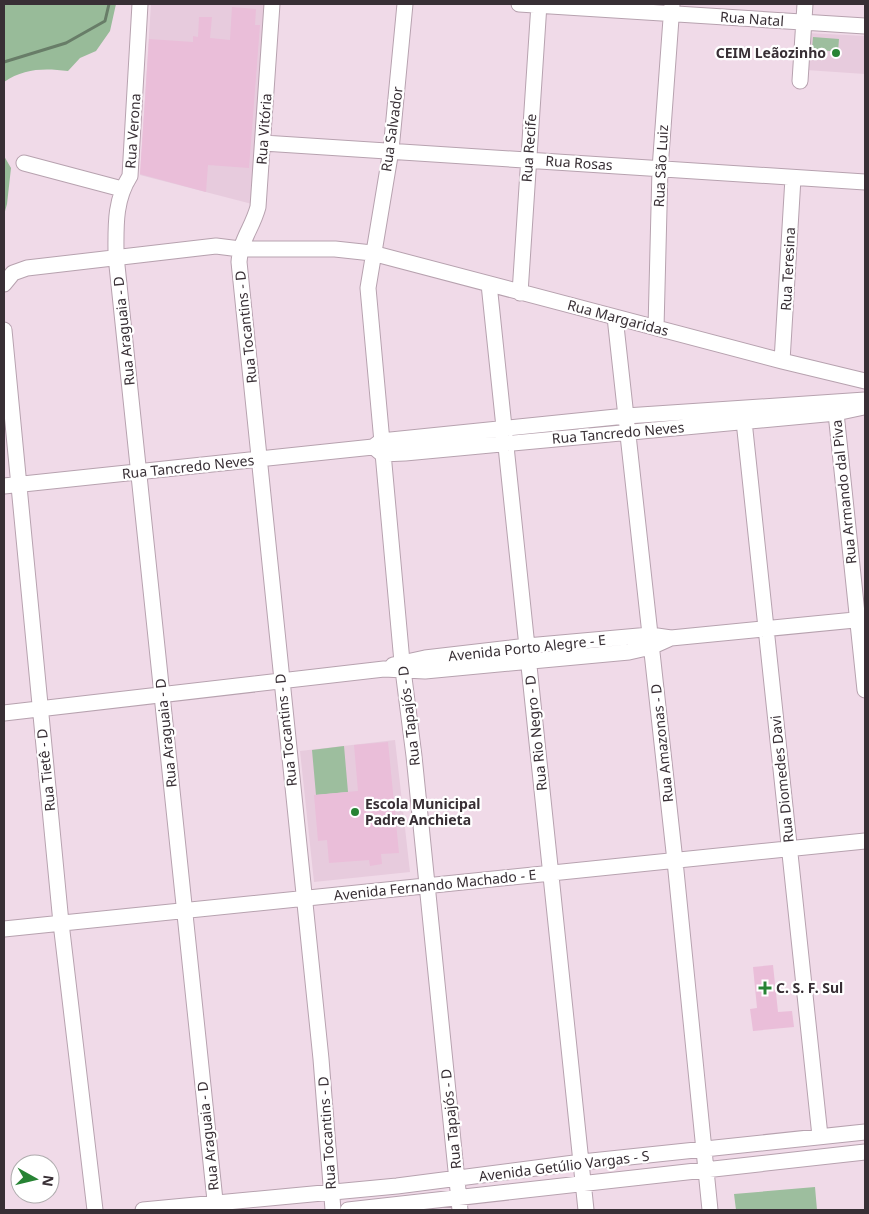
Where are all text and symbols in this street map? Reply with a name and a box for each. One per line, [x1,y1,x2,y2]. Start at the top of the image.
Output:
street label: Rua Natal [720,7,785,30]
place label: CEIM Leãozinho [716,43,826,62]
marker: CEIM Leãozinho [830,47,842,59]
street label: Rua Salvador [376,85,407,173]
street label: Rua Verona [120,93,145,169]
street label: Rua Vitória [252,93,275,165]
street label: Rua Recife [517,113,540,183]
street label: Rua São Luiz [649,124,672,208]
street label: Rua Rosas [545,151,614,174]
street label: Rua Teresina [776,227,799,311]
street label: Rua Tocantins - D [230,270,261,384]
street label: Rua Araguaia - D [108,275,139,387]
street label: Rua Margaridas [565,295,671,340]
street label: Rua Tancredo Neves [551,417,685,448]
street label: Rua Armando dal Piva [826,419,861,565]
street label: Rua Tancredo Neves [121,450,255,483]
street label: Avenida Porto Alegre - E [447,630,607,665]
street label: Rua Tapajós - D [393,665,424,767]
street label: Rua Tocantins - D [270,673,301,787]
street label: Rua Rio Negro - D [520,674,551,792]
street label: Rua Araguaia - D [150,677,181,789]
street label: Rua Amazonas - D [646,683,677,803]
street label: Rua Diomedes Davi [765,715,798,844]
street label: Rua Tietê - D [32,728,59,812]
place label: Escola Municipal Padre Anchieta [365,794,480,829]
marker: Escola Municipal Padre Anchieta [349,806,361,818]
street label: Avenida Fernando Machado - E [333,864,537,905]
place label: C. S. F. Sul [776,978,843,997]
marker: C. S. F. Sul [758,981,772,995]
street label: Rua Tapajós - D [436,1068,465,1170]
street label: Rua Tocantins - D [313,1076,340,1190]
street label: Rua Araguaia - D [192,1080,223,1192]
street label: Avenida Getúlio Vargas - S [478,1146,651,1185]
north arrow [10,1154,60,1204]
text: N [38,1174,59,1188]

